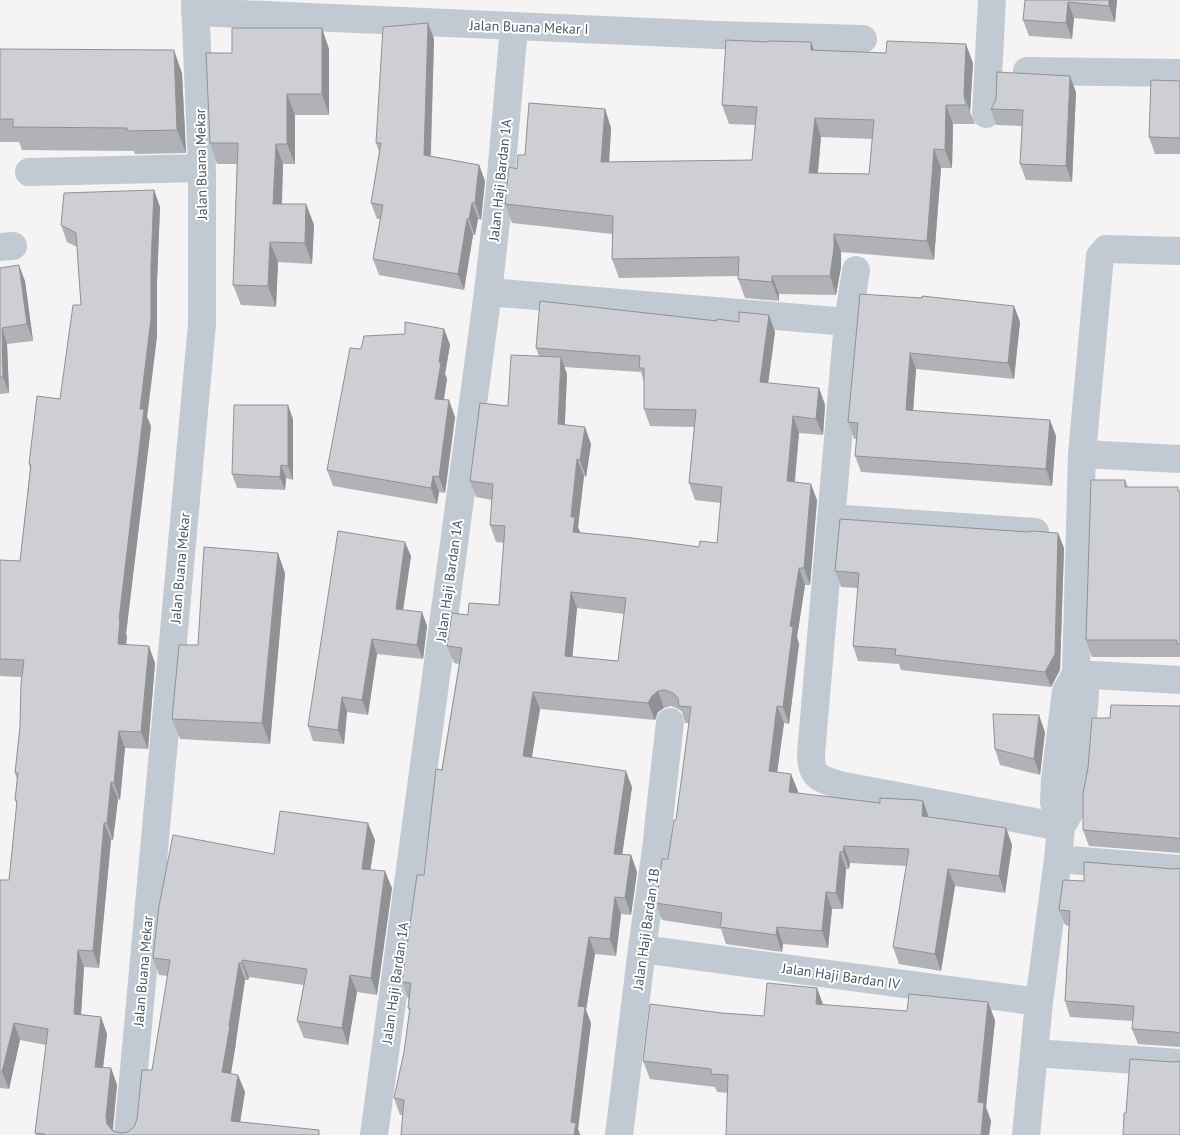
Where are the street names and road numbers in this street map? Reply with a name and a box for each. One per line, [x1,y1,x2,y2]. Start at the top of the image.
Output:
street label: Jalan Buana Mekar I [468,16,589,38]
street label: Jalan Buana Mekar [191,108,211,221]
street label: Jalan Haji Bardan 1A [485,117,515,243]
street label: Jalan Buana Mekar [166,512,194,625]
street label: Jalan Haji Bardan 1A [431,518,467,644]
street label: Jalan Haji Bardan 1B [628,867,663,992]
street label: Jalan Buana Mekar [129,915,157,1028]
street label: Jalan Haji Bardan 1A [377,920,413,1046]
street label: Jalan Haji Bardan IV [780,959,901,993]

